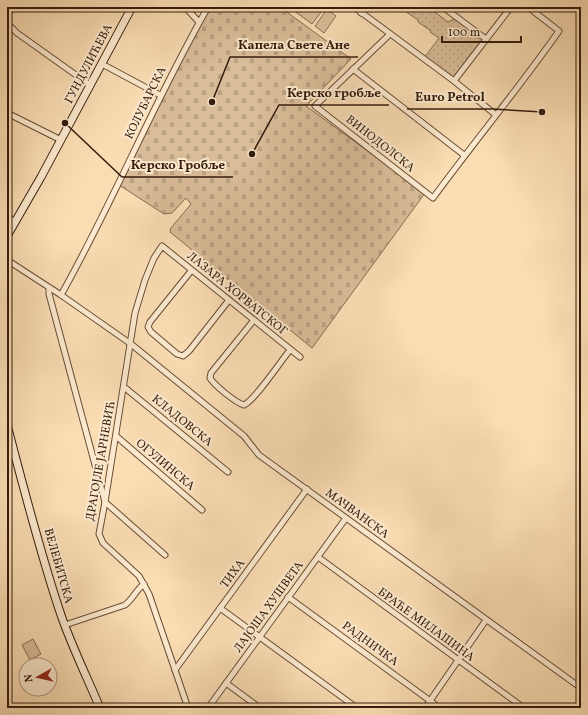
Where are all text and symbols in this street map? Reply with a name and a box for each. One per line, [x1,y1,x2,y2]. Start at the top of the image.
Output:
scale bar [442,18,521,44]
street label: ГУНДУЛИЋЕВА [61,21,117,107]
text: 100 m [448,25,481,41]
callout: Капела Свете Ане [230,32,358,57]
text: Капела Свете Ане [238,37,350,55]
street label: КОЛУБАРСКА [121,63,171,142]
callout: Керско гробље [279,80,389,105]
callout: Euro Petrol [407,84,493,109]
text: Керско гробље [287,85,381,103]
text: Euro Petrol [415,89,485,107]
street label: ВИНОДОЛСКА [342,112,418,176]
callout: Керско Гробље [122,152,233,177]
text: Керско Гробље [131,157,226,175]
street label: ЛАЗАРА ХОРВАТСКОГ [183,248,291,340]
street label: КЛАДОВСКА [148,391,216,451]
street label: ДРАГОЈЛЕ ЈАРНЕВИЋ [83,399,120,522]
street label: ОГУЛИНСКА [132,436,198,495]
street label: МАЧВАНСКА [322,485,393,543]
street label: ВЕЛЕБИТСКА [40,527,77,606]
street label: ТИХА [217,556,249,592]
street label: ЛАЈОША ХУШВЕТА [230,558,308,656]
street label: БРАЋЕ МИЛАШИНА [374,584,478,666]
street label: РАДНИЧКА [339,618,402,670]
north arrow [18,657,58,697]
text: N [22,673,38,683]

